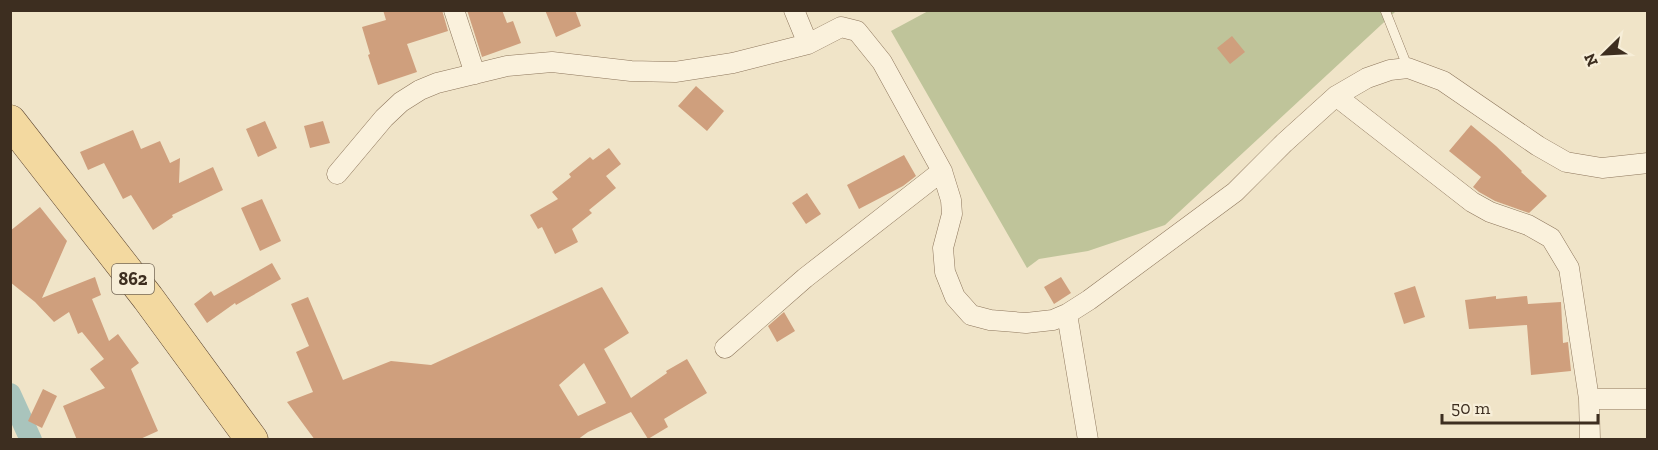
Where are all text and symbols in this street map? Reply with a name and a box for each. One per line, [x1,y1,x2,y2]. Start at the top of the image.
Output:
north arrow [1574,24,1634,84]
text: N [1580,50,1602,69]
road number: 862 [112,264,154,294]
scale bar [1442,387,1598,425]
text: 50 m [1451,397,1491,419]

